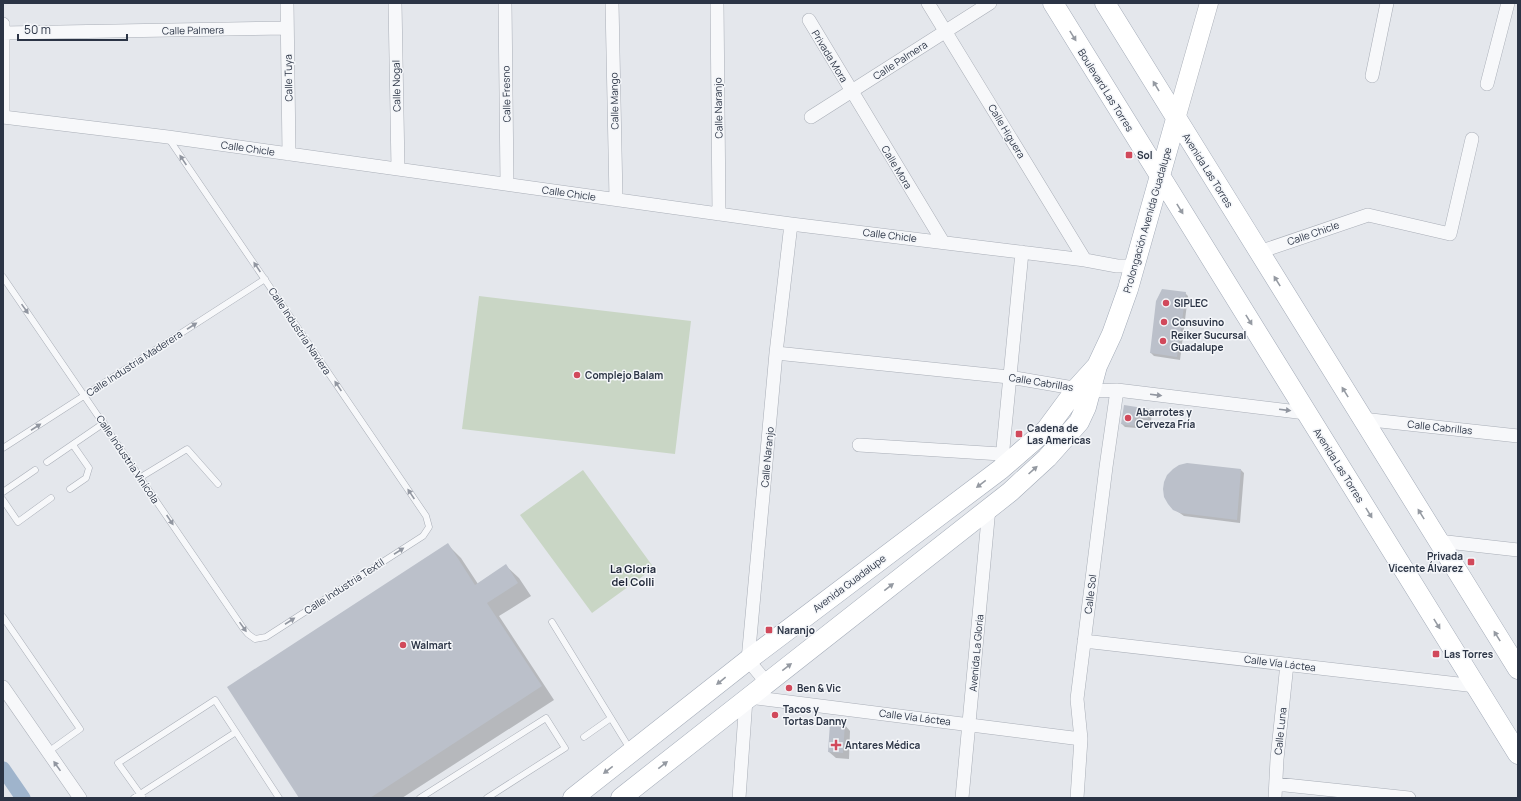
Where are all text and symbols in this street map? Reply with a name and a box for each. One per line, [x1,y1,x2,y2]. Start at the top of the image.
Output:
scale bar [18,16,127,42]
text: 50 m [24,21,51,38]
street label: Calle Palmera [162,22,224,38]
street label: Privada Mora [809,27,851,85]
one-way arrow [1069,31,1077,41]
street label: Calle Palmera [870,37,930,83]
street label: Boulevard Las Torres [1075,46,1137,134]
street label: Calle Tuya [281,54,295,102]
street label: Calle Nogal [389,60,403,112]
street label: Calle Fresno [499,65,513,122]
street label: Calle Mango [607,72,621,130]
street label: Calle Naranjo [710,77,726,139]
one-way arrow [1152,80,1159,92]
street label: Calle Higuera [985,101,1029,161]
street label: Avenida Las Torres [1179,130,1237,210]
street label: Calle Chicle [220,137,276,159]
street label: Calle Mora [879,143,915,191]
street label: Prolongación Avenida Guadalupe [1119,145,1175,295]
place label: Sol [1137,148,1153,162]
marker: Sol [1124,150,1134,160]
one-way arrow [179,154,187,165]
street label: Calle Chicle [541,182,597,204]
one-way arrow [1176,204,1184,214]
street label: Calle Chicle [1285,218,1341,248]
street label: Calle Chicle [862,225,918,245]
one-way arrow [253,262,261,272]
one-way arrow [1273,275,1280,287]
street label: Calle Industria Naviera [266,285,334,377]
place label: SIPLEC [1174,296,1208,310]
marker: SIPLEC [1161,298,1171,308]
one-way arrow [21,304,29,314]
one-way arrow [1245,314,1252,326]
place label: Consuvino [1172,315,1224,329]
marker: Consuvino [1159,317,1169,327]
one-way arrow [187,322,197,330]
street label: Calle Industria Maderera [83,327,185,399]
place label: Reiker Sucursal Guadalupe [1171,328,1246,354]
marker: Reiker Sucursal Guadalupe [1158,336,1168,346]
place label: Complejo Balam [585,368,663,382]
marker: Complejo Balam [572,370,582,380]
street label: Calle Cabrillas [1008,370,1074,394]
one-way arrow [334,380,341,392]
one-way arrow [1342,386,1349,397]
one-way arrow [1150,391,1162,398]
place label: Abarrotes y Cerveza Fría [1136,405,1196,431]
one-way arrow [1279,407,1291,414]
street label: Calle Industria Vinícola [93,412,163,506]
marker: Abarrotes y Cerveza Fría [1123,413,1133,423]
street label: Calle Cabrillas [1407,417,1473,437]
place label: Cadena de Las Americas [1027,421,1091,447]
one-way arrow [31,423,41,431]
street label: Avenida Las Torres [1310,425,1368,505]
street label: Calle Naranjo [757,426,777,488]
marker: Cadena de Las Americas [1014,429,1024,439]
one-way arrow [1029,466,1038,475]
one-way arrow [975,480,986,488]
one-way arrow [407,488,415,499]
one-way arrow [1365,508,1372,519]
one-way arrow [1418,508,1425,520]
one-way arrow [166,515,174,525]
one-way arrow [393,548,405,555]
place label: Privada Vicente Álvarez [1388,549,1463,575]
street label: Avenida Guadalupe [810,551,889,615]
street label: Calle Industria Textil [301,555,387,617]
marker: Privada Vicente Álvarez [1466,557,1476,567]
district label: La Gloria del Colli [610,561,656,589]
street label: Calle Sol [1081,573,1099,615]
one-way arrow [883,583,894,591]
street label: Avenida La Gloria [966,614,986,692]
one-way arrow [284,618,296,625]
one-way arrow [1434,618,1441,630]
one-way arrow [239,622,247,633]
place label: Naranjo [777,623,815,637]
marker: Naranjo [764,625,774,635]
one-way arrow [1494,630,1501,642]
place label: Walmart [411,638,452,652]
marker: Walmart [398,640,408,650]
place label: Las Torres [1444,647,1494,661]
marker: Las Torres [1431,649,1441,659]
street label: Calle Vía Láctea [1243,652,1317,674]
one-way arrow [781,663,792,672]
one-way arrow [716,677,727,685]
place label: Ben & Vic [797,681,841,695]
marker: Ben & Vic [784,683,794,693]
place label: Tacos y Tortas Danny [783,702,847,728]
street label: Calle Vía Láctea [878,706,952,728]
street label: Calle Luna [1271,707,1289,755]
marker: Tacos y Tortas Danny [770,710,780,720]
place label: Antares Médica [845,738,921,752]
marker: Antares Médica [830,739,842,751]
one-way arrow [54,760,61,772]
one-way arrow [657,761,668,770]
one-way arrow [603,766,614,775]

